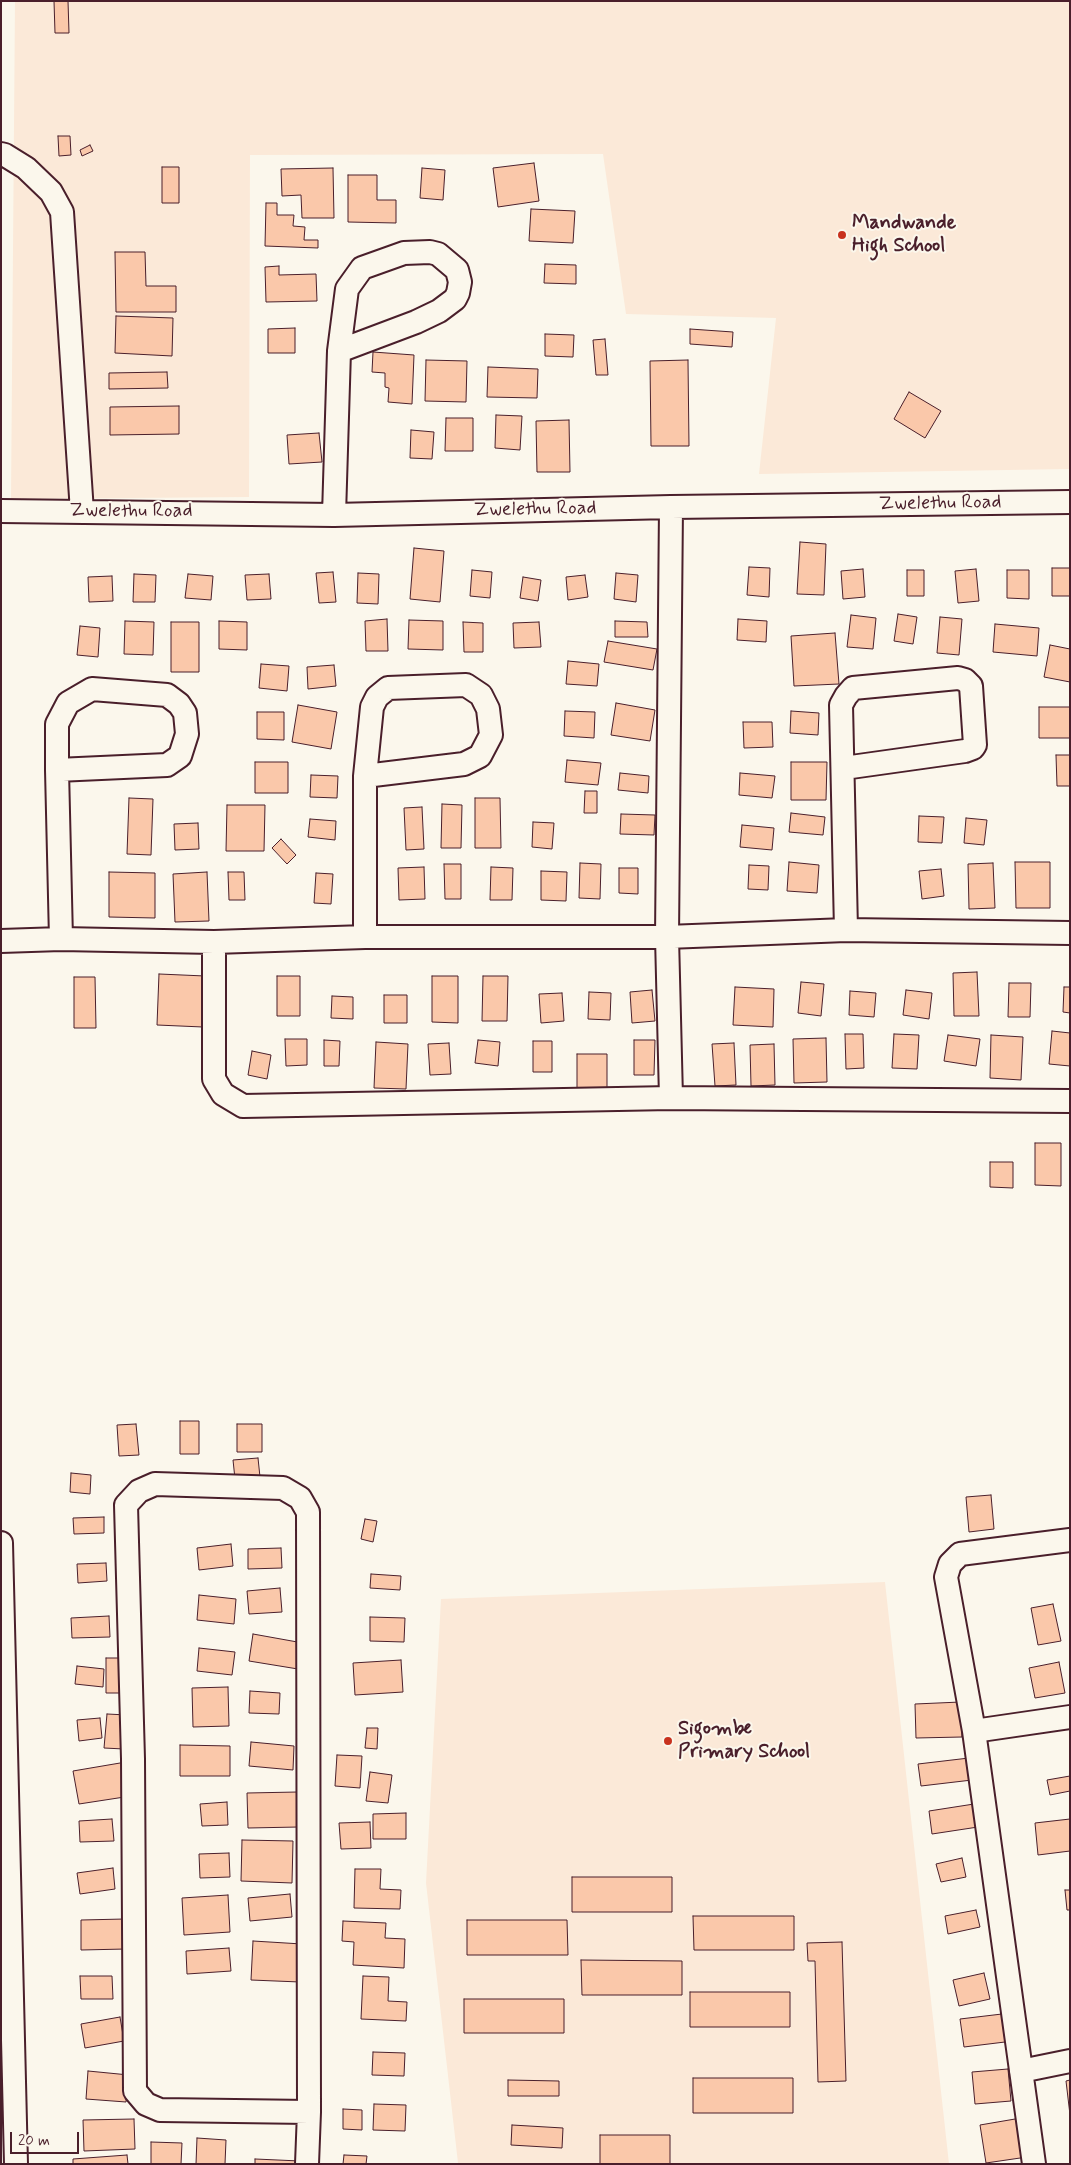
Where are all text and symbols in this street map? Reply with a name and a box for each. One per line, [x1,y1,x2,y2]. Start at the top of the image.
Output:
place label: Mandwande High School [852,212,956,259]
marker: Mandwande High School [836,229,848,241]
street label: Zwelethu Road [878,491,1002,517]
street label: Zwelethu Road [473,497,597,523]
street label: Zwelethu Road [70,500,192,524]
place label: Sigombe Primary School [678,1718,810,1765]
marker: Sigombe Primary School [662,1735,674,1747]
scale bar [12,2122,81,2154]
text: 20 m [18,2131,50,2151]

